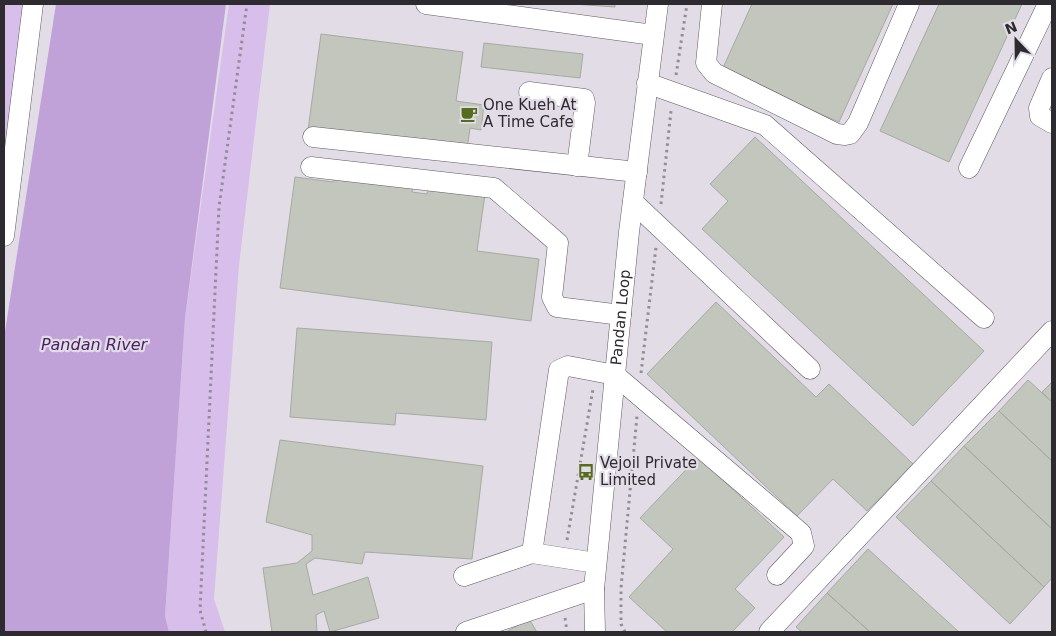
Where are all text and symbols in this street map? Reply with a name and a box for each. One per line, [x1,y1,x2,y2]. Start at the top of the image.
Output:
north arrow [991,15,1041,65]
text: N [1003,18,1020,38]
place label: One Kueh At A Time Cafe [483,96,576,131]
cafe icon: One Kueh At A Time Cafe [459,104,479,124]
street label: Pandan Loop [607,269,634,366]
water label: Pandan River [41,335,149,354]
place label: Vejoil Private Limited [600,454,697,489]
bus stop icon: Vejoil Private Limited [576,462,596,482]

